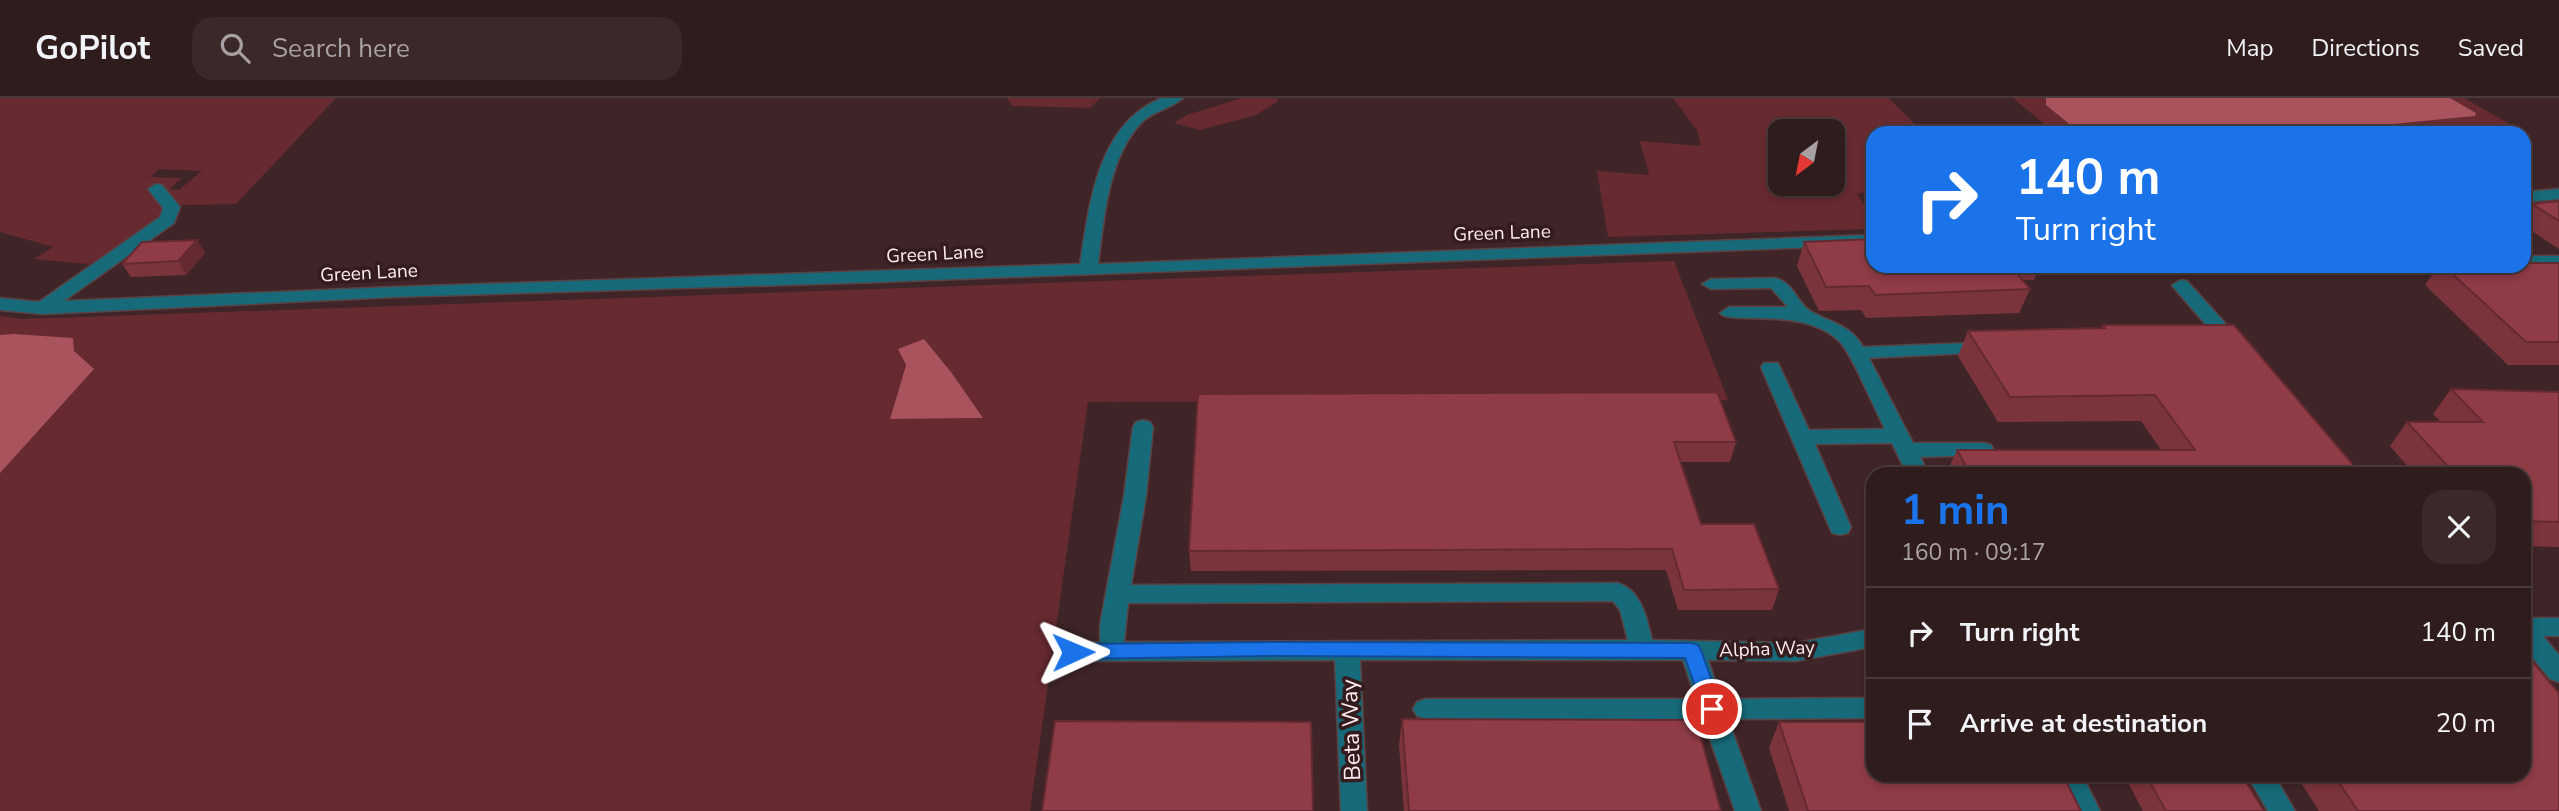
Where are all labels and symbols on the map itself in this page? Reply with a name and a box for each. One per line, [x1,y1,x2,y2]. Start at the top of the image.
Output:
north arrow [1768,119,1844,196]
street label: Green Lane [1453,218,1551,248]
street label: Green Lane [886,238,984,270]
street label: Green Lane [320,257,418,289]
position arrow [1036,615,1110,689]
street label: Alpha Way [1719,634,1816,664]
street label: Beta Way [1334,678,1368,781]
pin [1682,679,1742,739]

